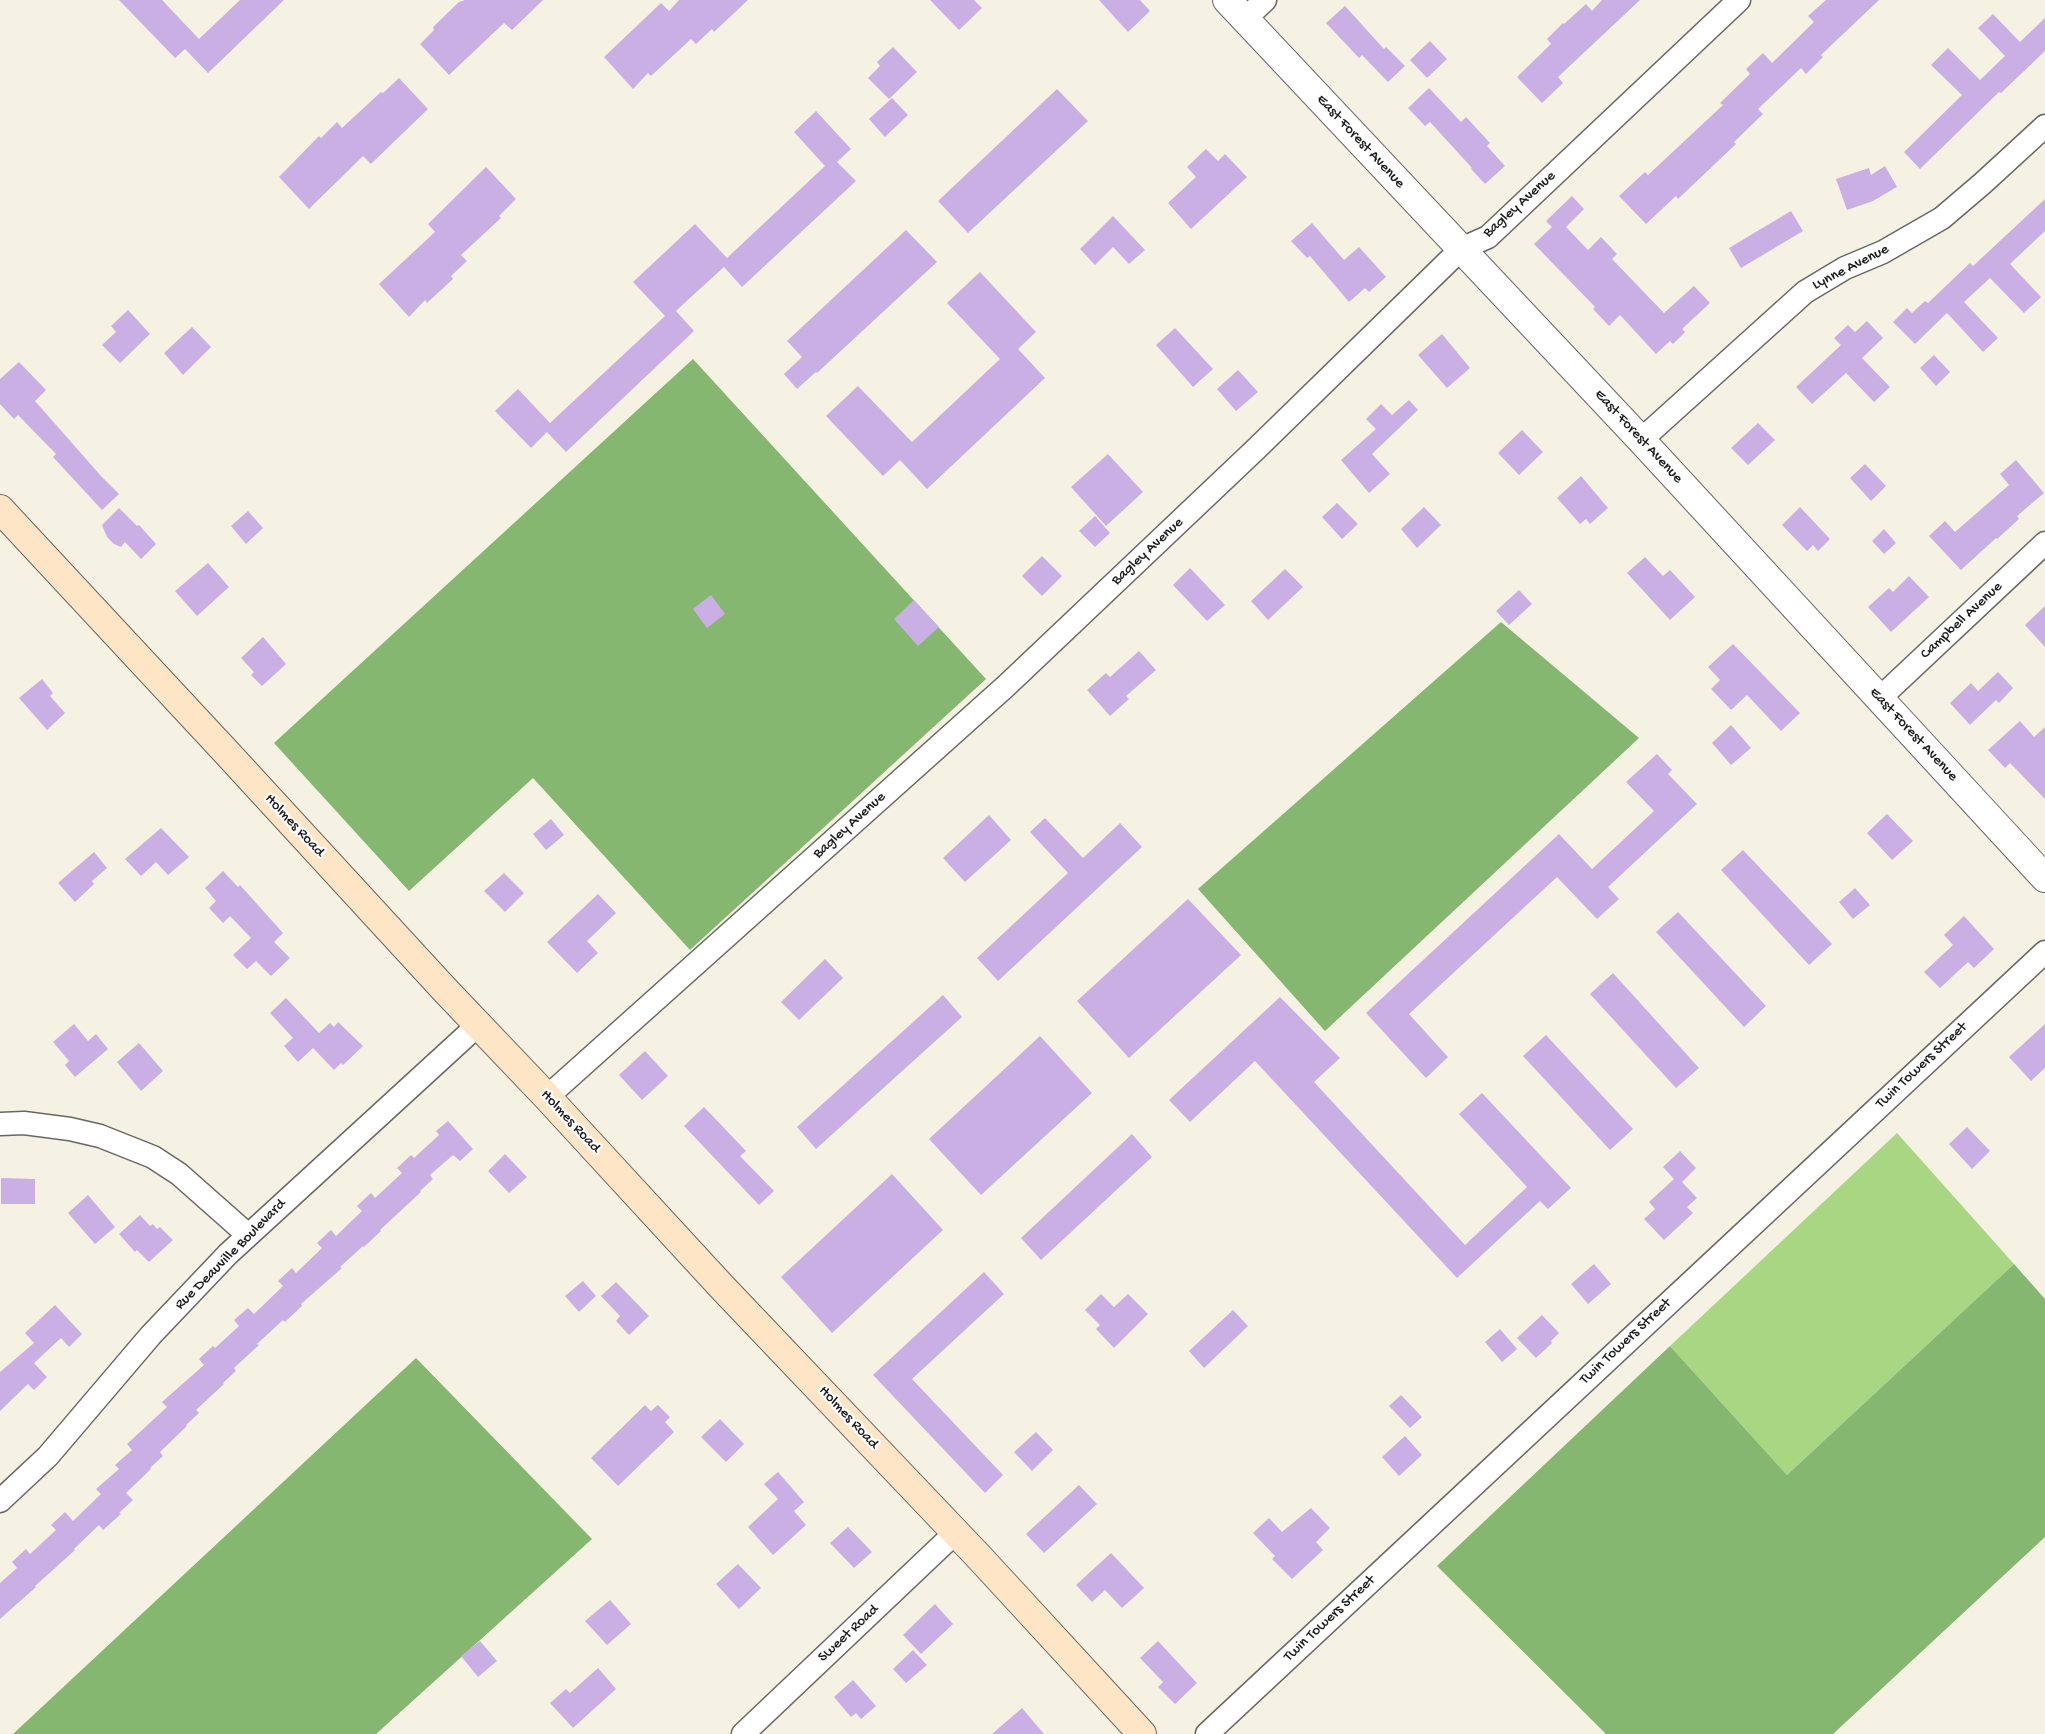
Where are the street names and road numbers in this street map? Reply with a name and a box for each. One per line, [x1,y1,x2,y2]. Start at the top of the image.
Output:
street label: East Forest Avenue [1312,91,1408,193]
street label: Bagley Avenue [1480,168,1560,242]
street label: Lynne Avenue [1810,241,1892,295]
street label: East Forest Avenue [1590,386,1686,488]
street label: Bagley Avenue [1108,514,1188,590]
street label: Campbell Avenue [1917,578,2007,664]
street label: East Forest Avenue [1865,684,1961,786]
street label: Bagley Avenue [810,789,890,863]
street label: Holmes Road [260,791,328,861]
street label: Twin Towers Street [1872,1019,1972,1113]
street label: Holmes Road [536,1087,604,1157]
street label: Rue Deauville Boulevard [172,1196,290,1314]
street label: Twin Towers Street [1576,1295,1676,1389]
street label: Holmes Road [814,1383,882,1453]
street label: Twin Towers Street [1280,1572,1380,1666]
street label: Sweet Road [815,1601,883,1667]

